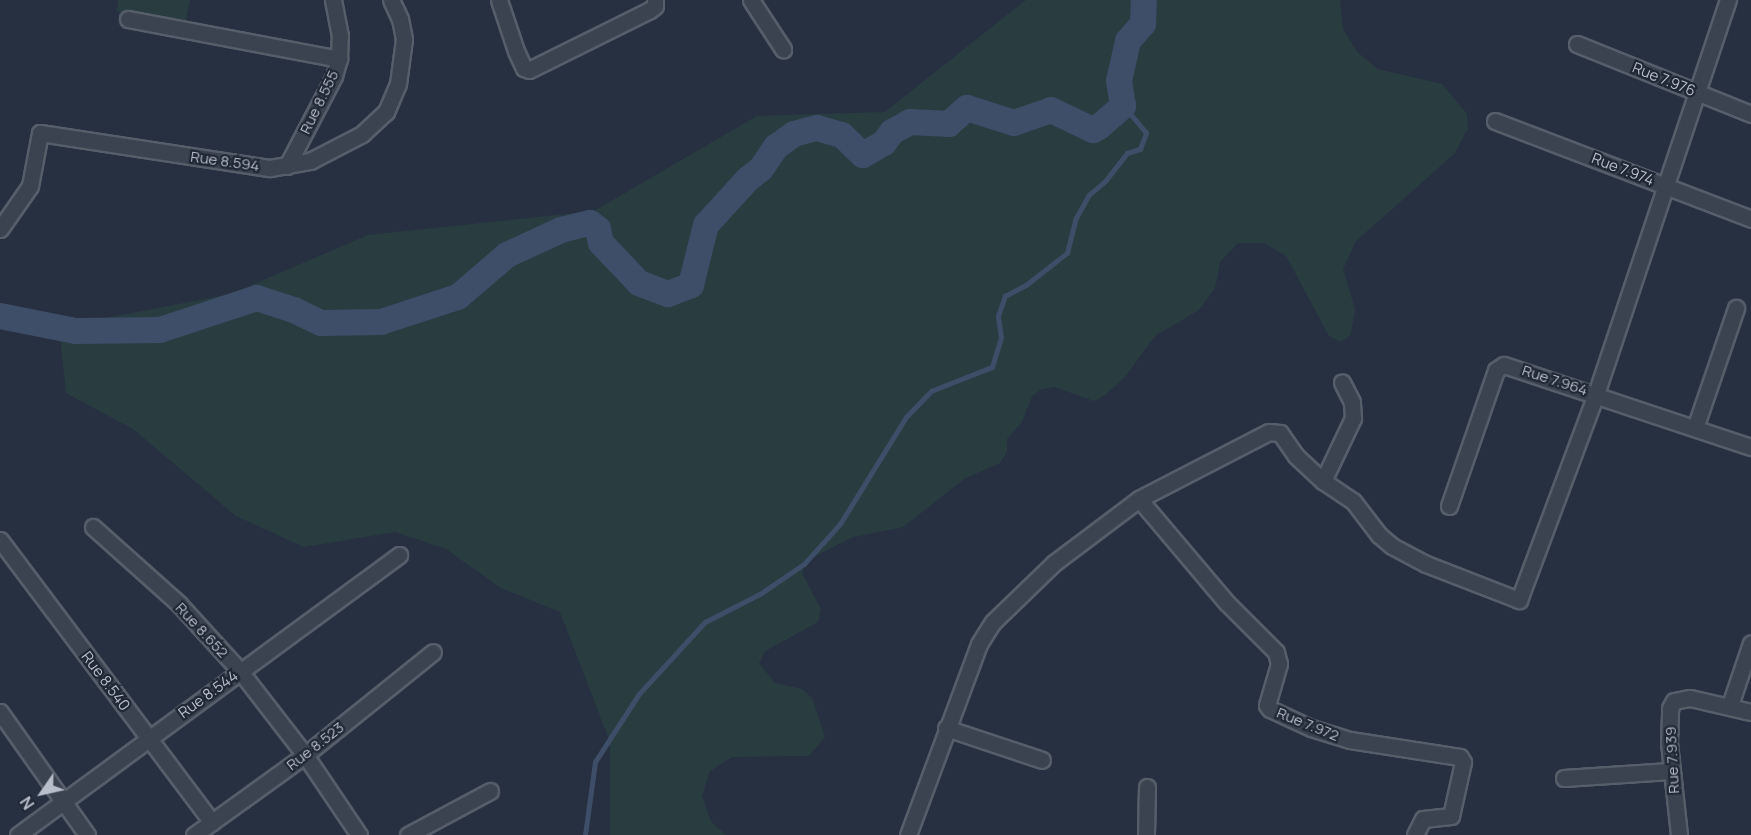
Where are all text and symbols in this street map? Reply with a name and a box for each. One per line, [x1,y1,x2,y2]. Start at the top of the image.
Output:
street label: Rue 7.976 [1630,58,1698,100]
street label: Rue 8.555 [296,67,342,137]
street label: Rue 8.594 [189,147,261,175]
street label: Rue 7.974 [1589,149,1657,189]
street label: Rue 7.964 [1520,361,1590,399]
street label: Rue 8.652 [172,599,232,661]
street label: Rue 8.540 [78,648,134,714]
street label: Rue 8.544 [175,666,241,722]
street label: Rue 7.972 [1274,703,1342,745]
street label: Rue 8.523 [283,718,347,774]
street label: Rue 7.939 [1661,726,1683,794]
north arrow [12,763,72,823]
text: N [15,792,39,814]

